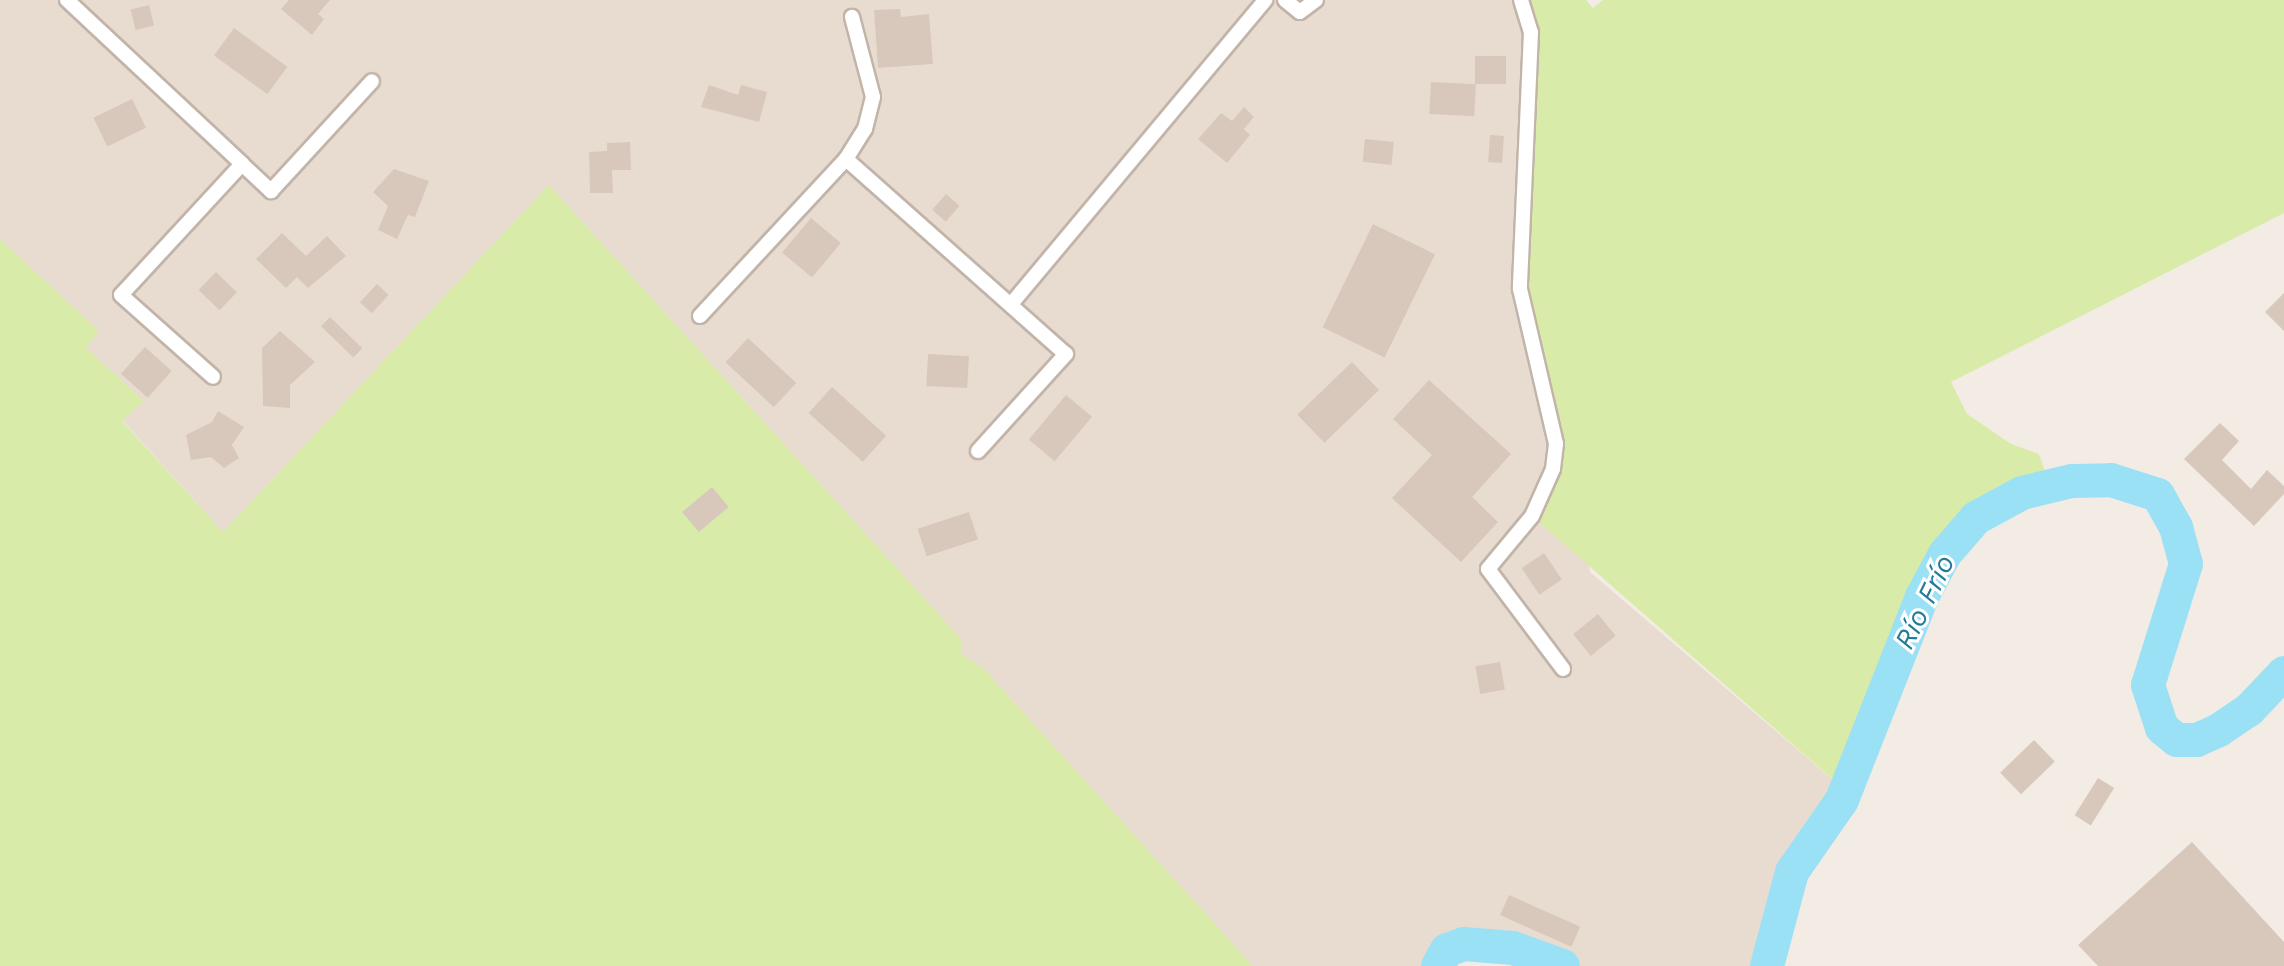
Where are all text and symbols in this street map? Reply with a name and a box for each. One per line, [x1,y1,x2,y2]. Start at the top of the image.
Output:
water label: Río Frío [1888,549,1962,655]

